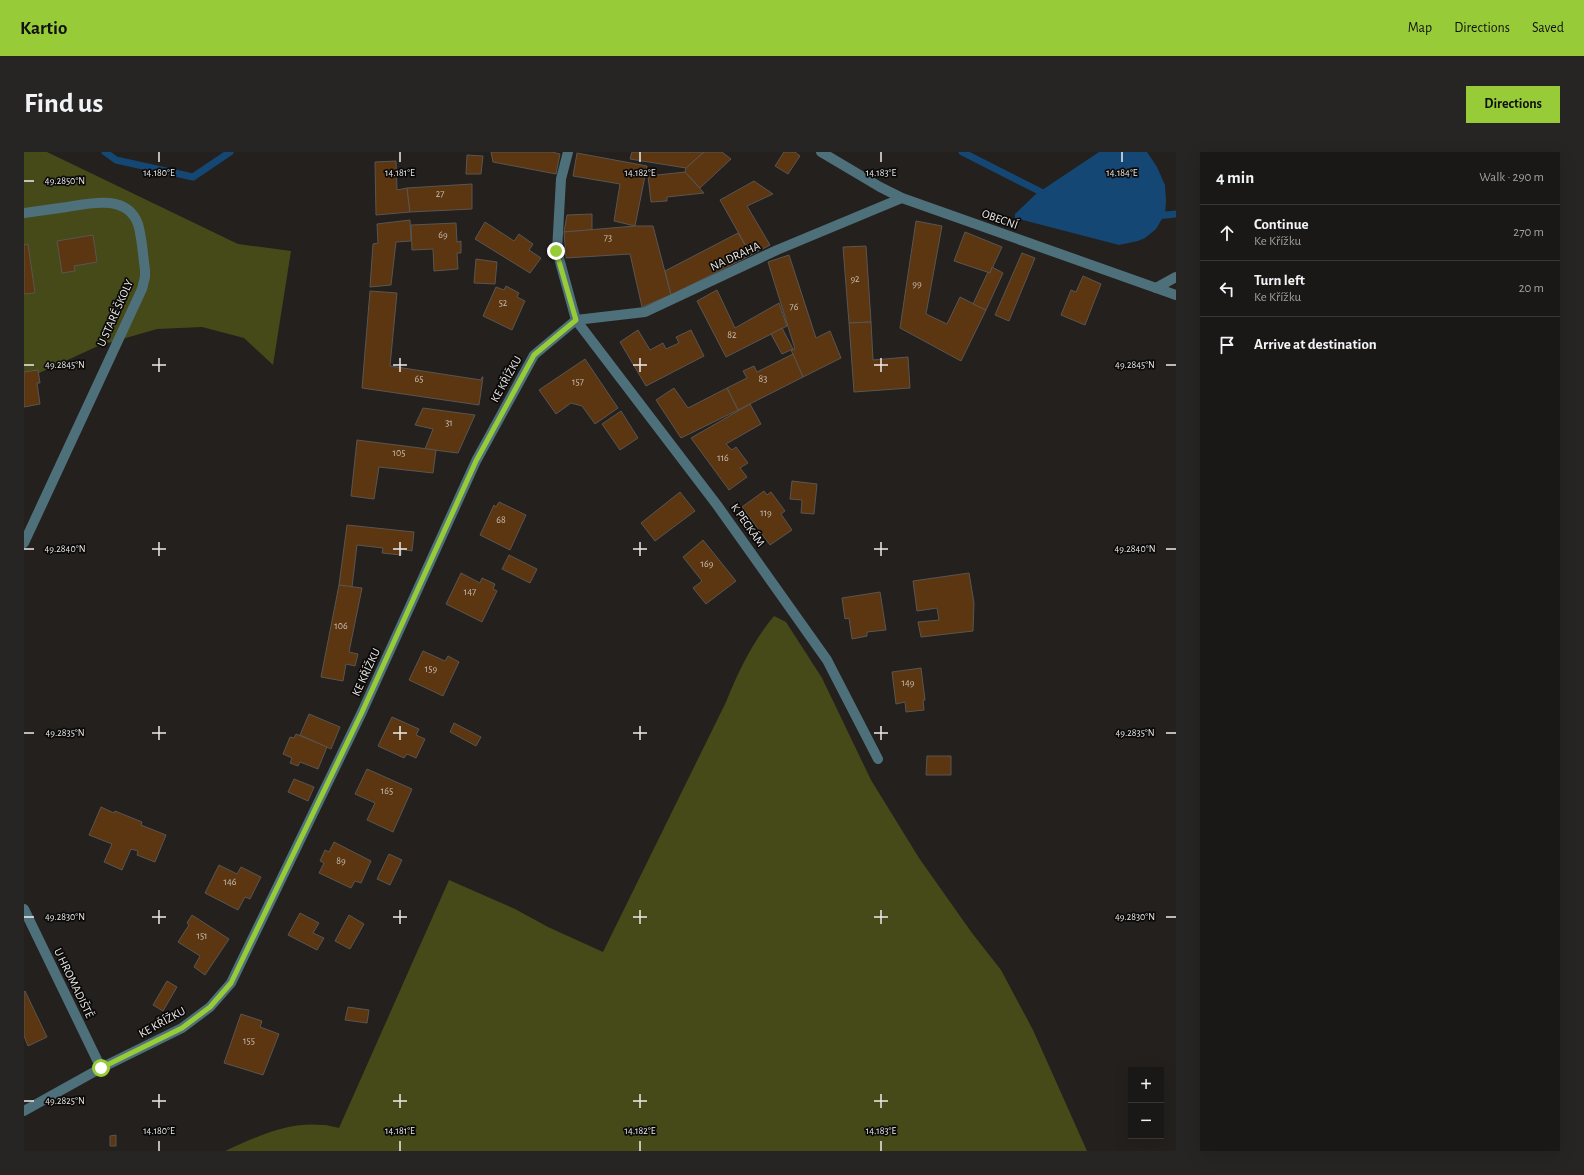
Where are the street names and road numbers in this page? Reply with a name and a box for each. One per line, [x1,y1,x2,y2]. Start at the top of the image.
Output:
street label: OBECNÍ [980,206,1021,231]
street label: NA DRAHA [708,239,762,273]
street label: U STARÉ ŠKOLY [94,277,135,348]
street label: KE KŘÍŽKU [487,353,524,404]
street label: K PECKÁM [729,501,768,549]
street label: KE KŘÍŽKU [349,646,382,698]
street label: U HROMADIŠTĚ [52,946,97,1020]
street label: KE KŘÍŽKU [136,1003,187,1040]

